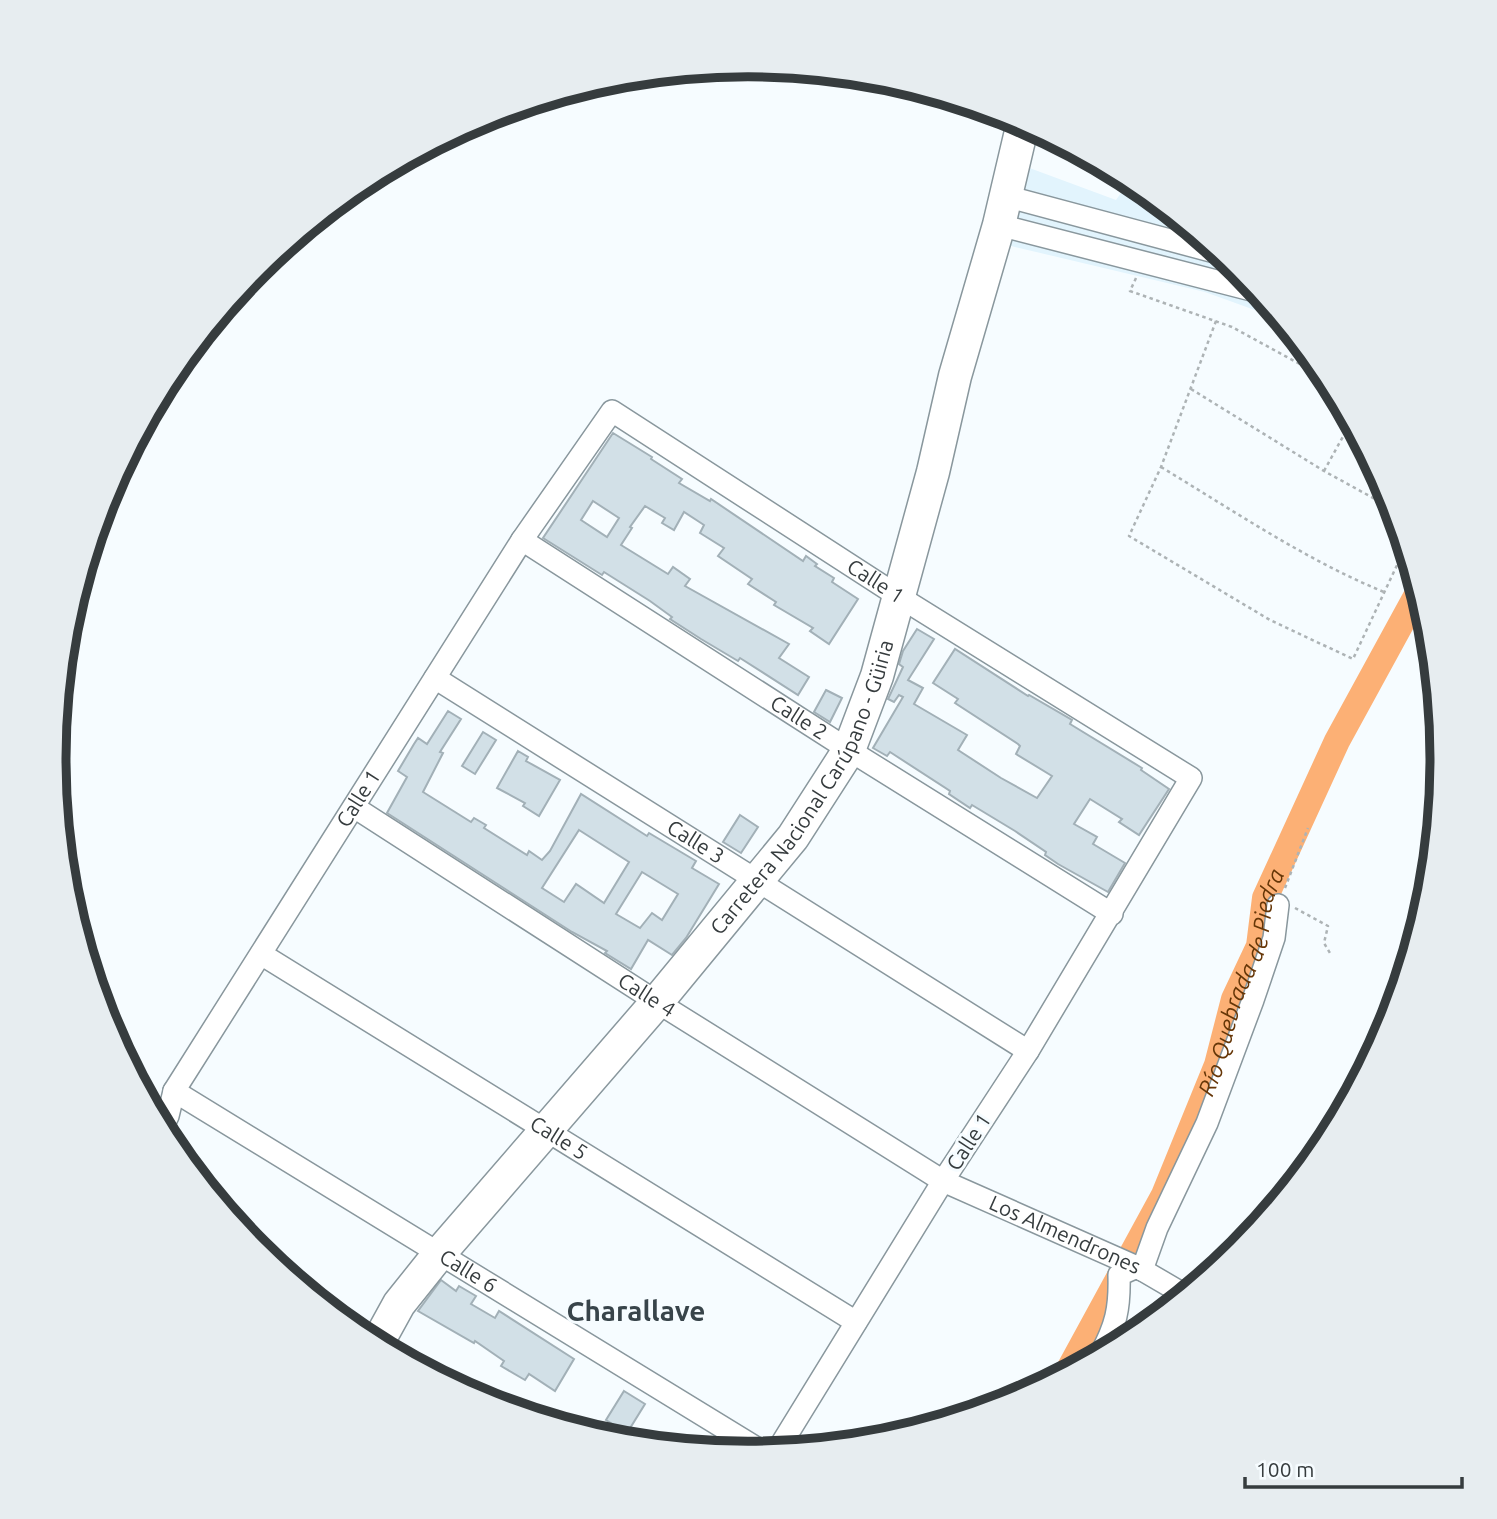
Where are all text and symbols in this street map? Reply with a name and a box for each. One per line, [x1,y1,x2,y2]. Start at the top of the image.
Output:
street label: Calle 1 [843,553,909,608]
street label: Carretera Nacional Carúpano - Güiria [705,637,897,939]
street label: Calle 2 [766,690,832,744]
street label: Calle 1 [331,765,385,831]
street label: Calle 3 [663,814,729,868]
water label: Río Quebrada de Piedra [1193,865,1289,1099]
street label: Calle 4 [614,967,680,1021]
street label: Calle 1 [941,1109,995,1174]
street label: Calle 5 [526,1110,592,1164]
street label: Los Almendrones [986,1190,1145,1278]
street label: Calle 6 [436,1244,502,1297]
district label: Charallave [567,1295,706,1326]
scale bar [1245,1446,1462,1490]
text: 100 m [1256,1457,1314,1481]

